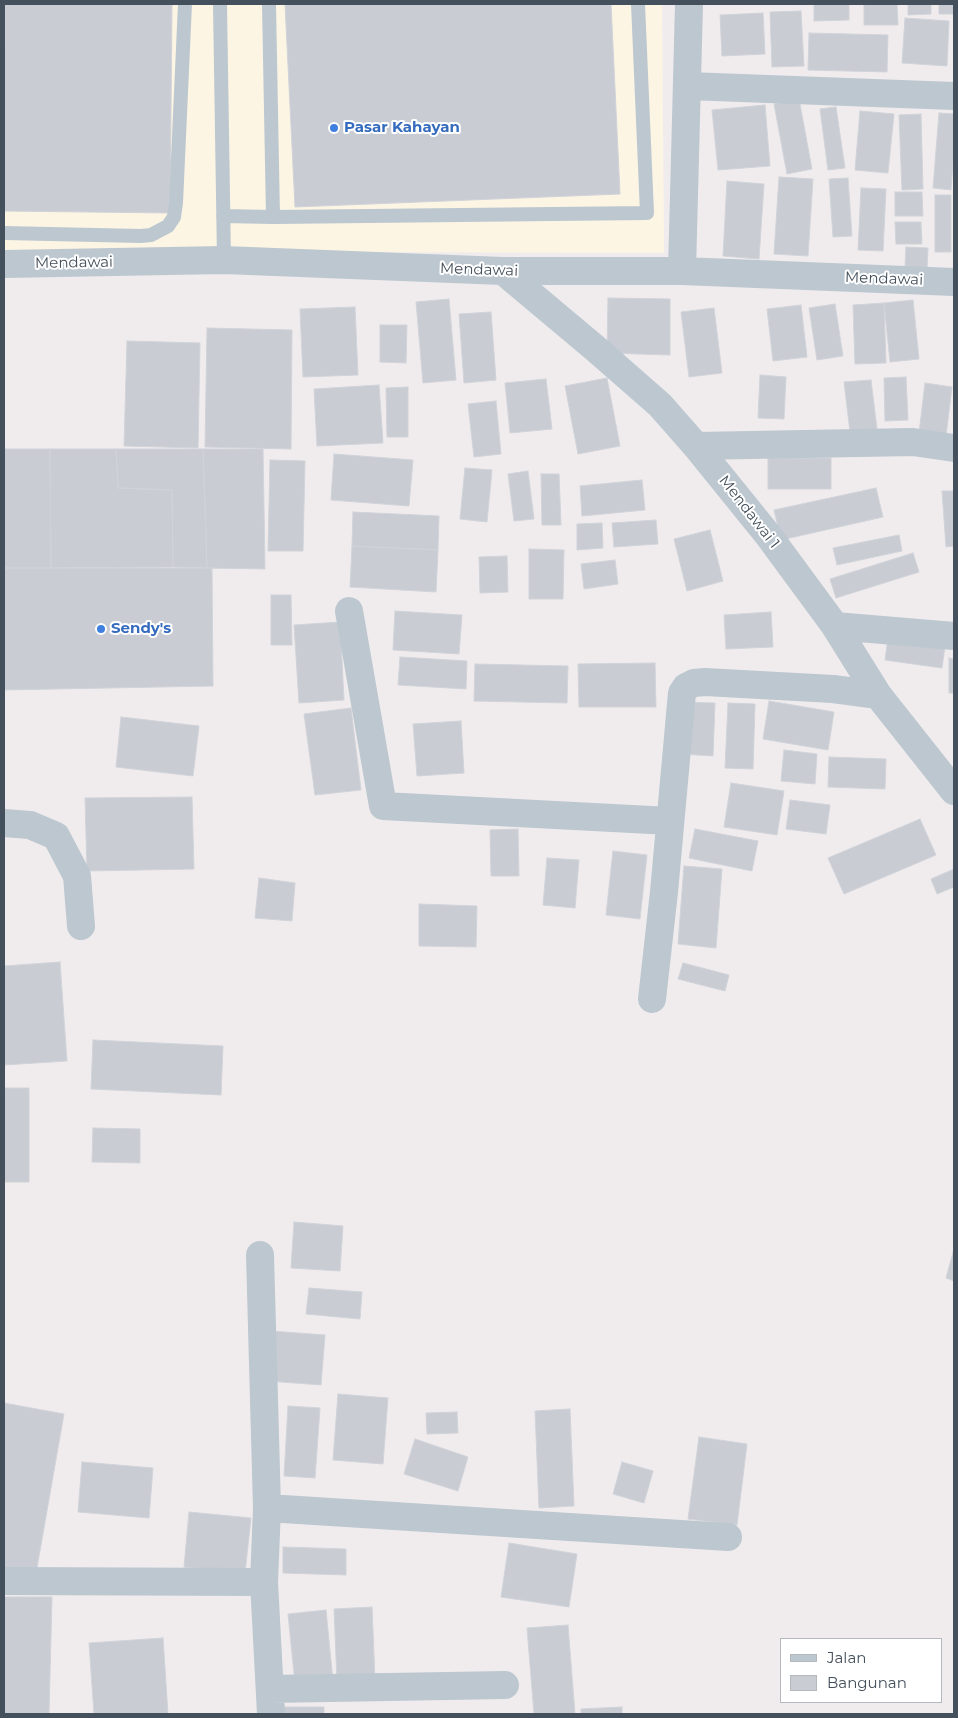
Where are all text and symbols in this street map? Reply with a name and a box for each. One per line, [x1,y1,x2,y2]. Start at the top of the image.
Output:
place label: Pasar Kahayan [344,119,460,137]
marker: Pasar Kahayan [328,122,340,134]
street label: Mendawai [35,253,113,273]
street label: Mendawai [440,260,518,280]
street label: Mendawai [845,269,923,289]
street label: Mendawai 1 [715,472,783,552]
place label: Sendy's [111,620,171,638]
marker: Sendy's [95,623,107,635]
legend [780,1638,943,1703]
text: Jalan [827,1648,866,1667]
text: Bangunan [827,1673,907,1692]

